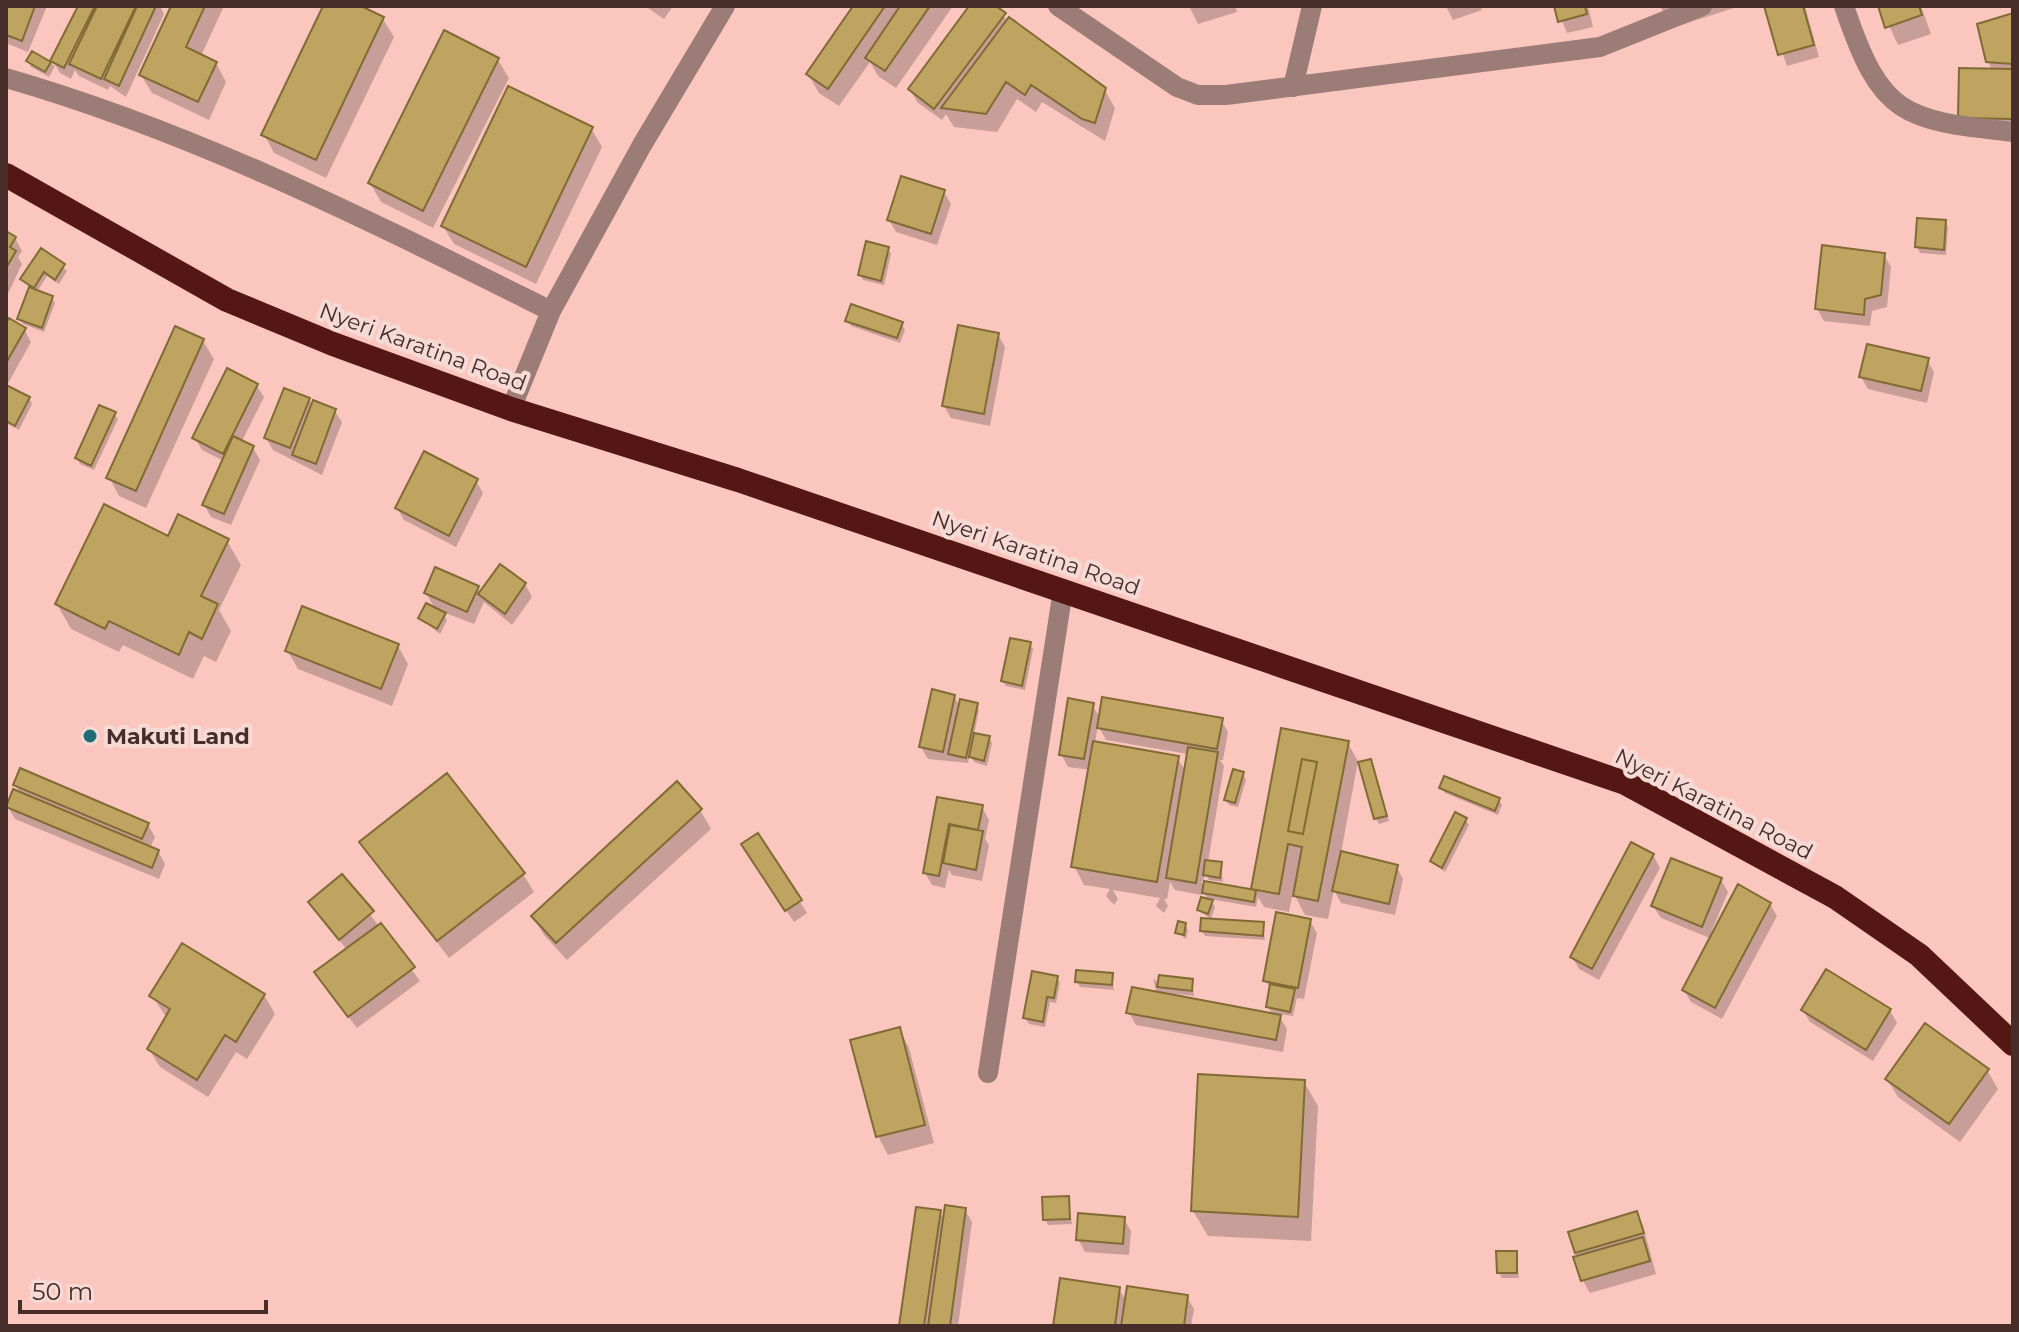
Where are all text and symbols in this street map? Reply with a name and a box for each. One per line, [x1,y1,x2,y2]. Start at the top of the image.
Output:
street label: Nyeri Karatina Road [316,297,530,397]
street label: Nyeri Karatina Road [928,505,1144,601]
place label: Makuti Land [106,723,250,750]
marker: Makuti Land [81,727,99,745]
street label: Nyeri Karatina Road [1611,742,1817,866]
scale bar [20,1264,266,1314]
text: 50 m [32,1277,93,1306]

